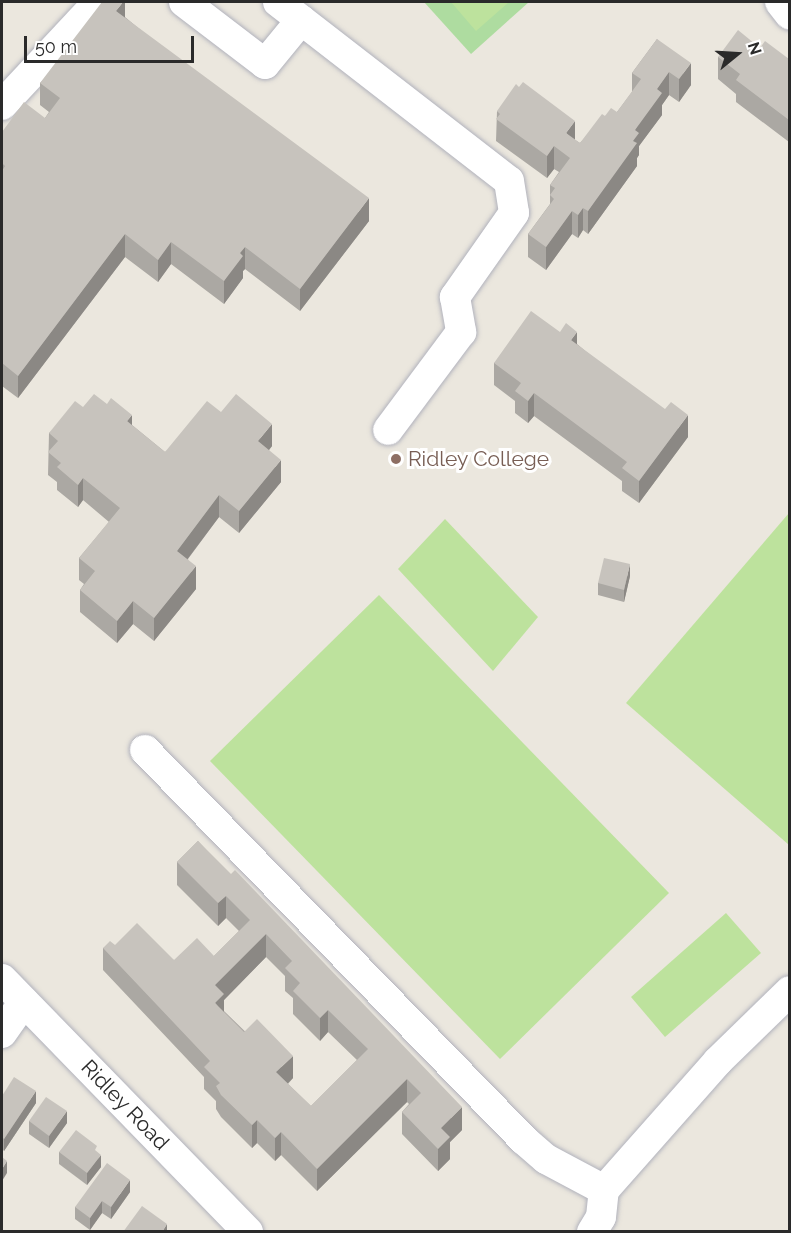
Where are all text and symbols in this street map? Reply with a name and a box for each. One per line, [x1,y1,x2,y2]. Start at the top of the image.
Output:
scale bar [27,24,196,62]
north arrow [707,24,767,84]
text: 50 m [35,36,77,57]
text: N [744,40,766,57]
place label: Ridley College [408,446,550,472]
marker: Ridley College [389,452,403,466]
street label: Ridley Road [76,1054,174,1156]

